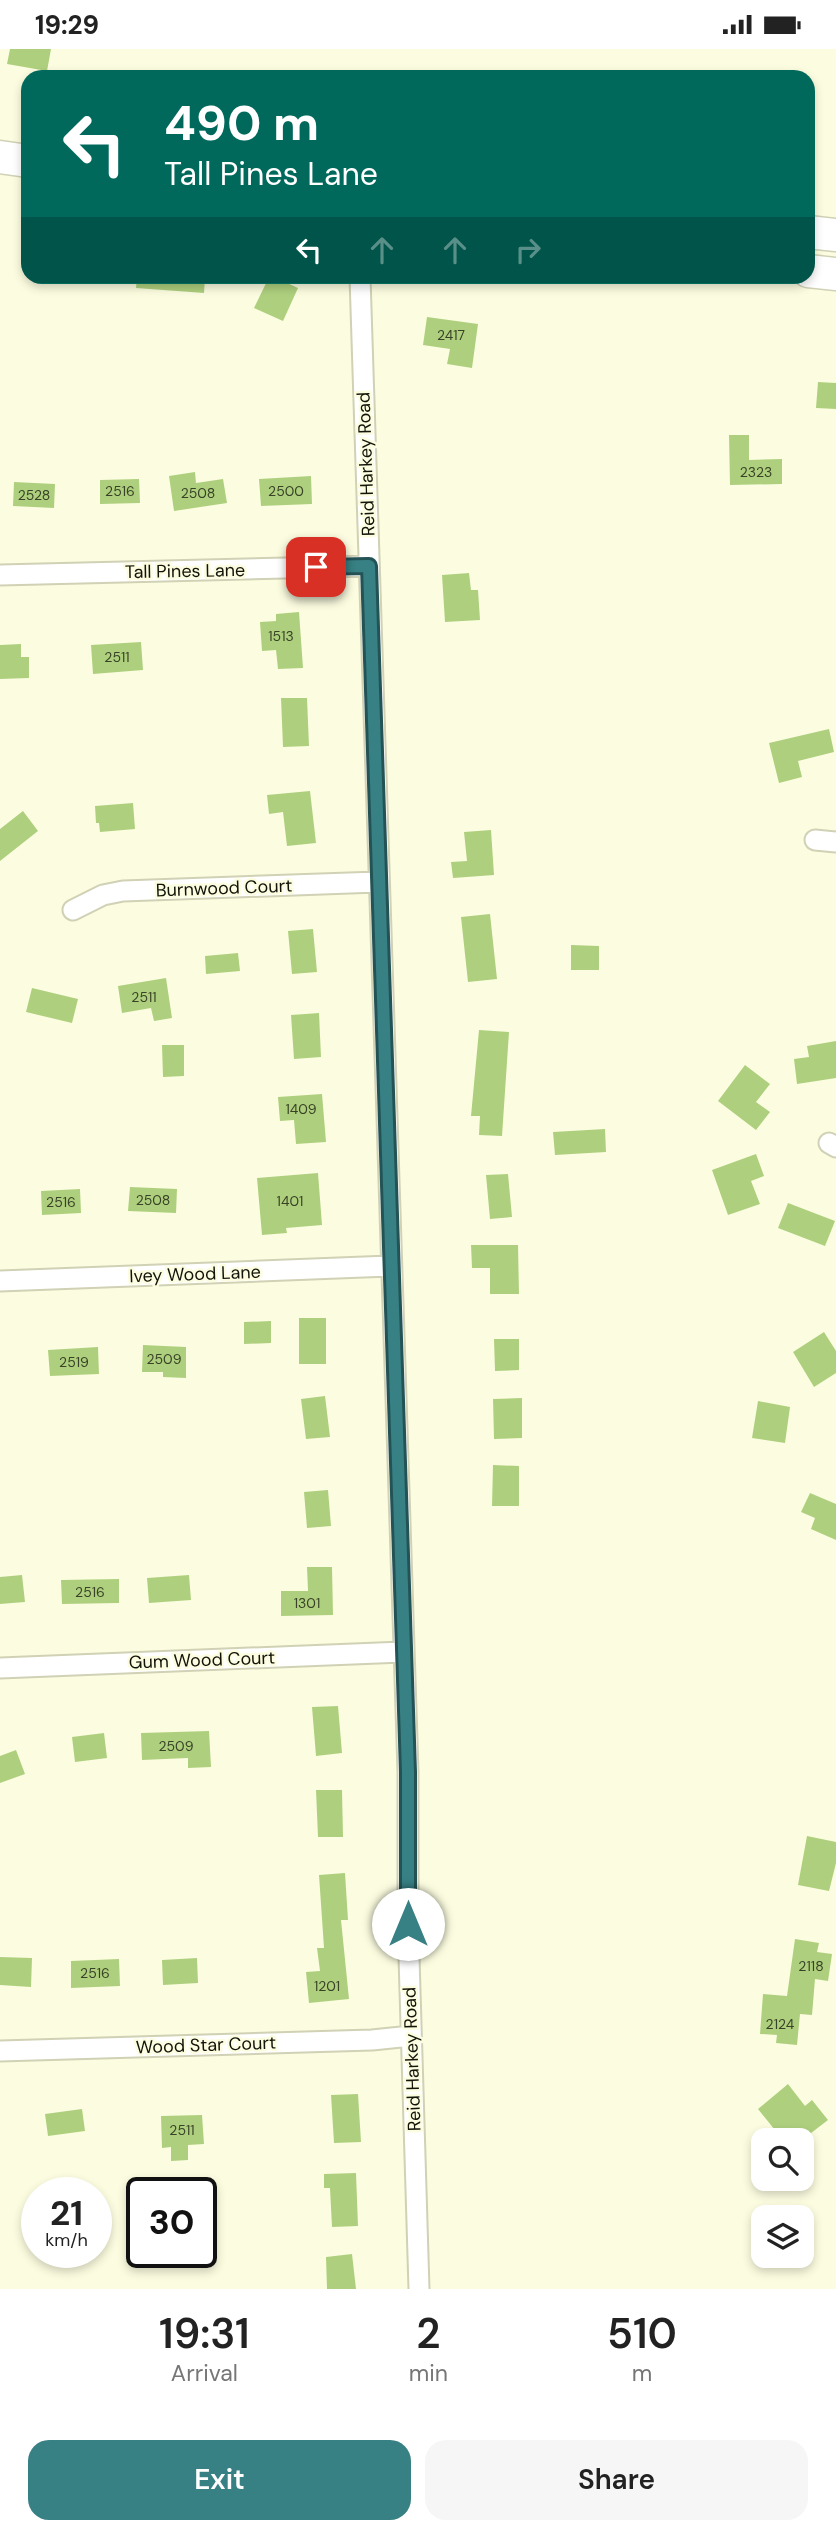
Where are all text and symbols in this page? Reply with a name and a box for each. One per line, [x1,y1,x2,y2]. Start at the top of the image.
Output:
text: 19:29 [35,8,99,42]
text: 490 m [164,91,319,155]
icon: left [49,98,140,189]
text: Tall Pines Lane [164,153,378,195]
icon: left [290,231,328,269]
icon: ahead [363,231,401,269]
icon: ahead [436,231,474,269]
icon: right [509,231,547,269]
house number: 2417 [437,326,465,344]
street label: Reid Harkey Road [351,391,381,537]
house number: 2323 [740,463,772,481]
house number: 2516 [105,482,135,500]
house number: 2500 [268,482,304,500]
house number: 2508 [181,484,215,502]
house number: 2528 [18,486,50,504]
pin [286,537,346,597]
icon: arrive [297,548,335,586]
street label: Tall Pines Lane [125,558,245,584]
house number: 1513 [268,627,294,645]
house number: 2511 [104,648,130,666]
street label: Burnwood Court [155,874,293,902]
house number: 2511 [131,988,157,1006]
house number: 1409 [285,1100,317,1118]
house number: 2508 [136,1191,170,1209]
house number: 1401 [277,1192,303,1210]
house number: 2516 [46,1193,76,1211]
street label: Ivey Wood Lane [129,1260,261,1288]
house number: 2509 [147,1350,182,1368]
house number: 2519 [59,1353,89,1371]
house number: 2516 [75,1583,105,1601]
house number: 1301 [294,1594,320,1612]
street label: Gum Wood Court [128,1645,276,1675]
house number: 2509 [159,1737,194,1755]
position arrow [371,1887,445,1961]
house number: 2118 [798,1957,824,1975]
house number: 2516 [80,1964,110,1982]
house number: 1201 [314,1977,340,1995]
street label: Reid Harkey Road [397,1986,427,2132]
house number: 2124 [766,2015,795,2033]
street label: Wood Star Court [135,2031,277,2059]
house number: 2511 [169,2121,195,2139]
map controls [751,2128,814,2268]
button: search [751,2128,814,2191]
speed limit sign: 30 [126,2177,217,2268]
text: 21 [50,2190,83,2236]
button: layers [751,2205,814,2268]
text: km/h [45,2228,88,2252]
text: 19:31 [159,2306,250,2361]
text: 2 [416,2306,440,2361]
text: 510 [607,2306,677,2361]
text: Arrival [171,2358,238,2388]
text: min [409,2358,448,2388]
text: m [632,2358,652,2388]
button: Exit [28,2440,411,2520]
button: Share [425,2440,808,2520]

